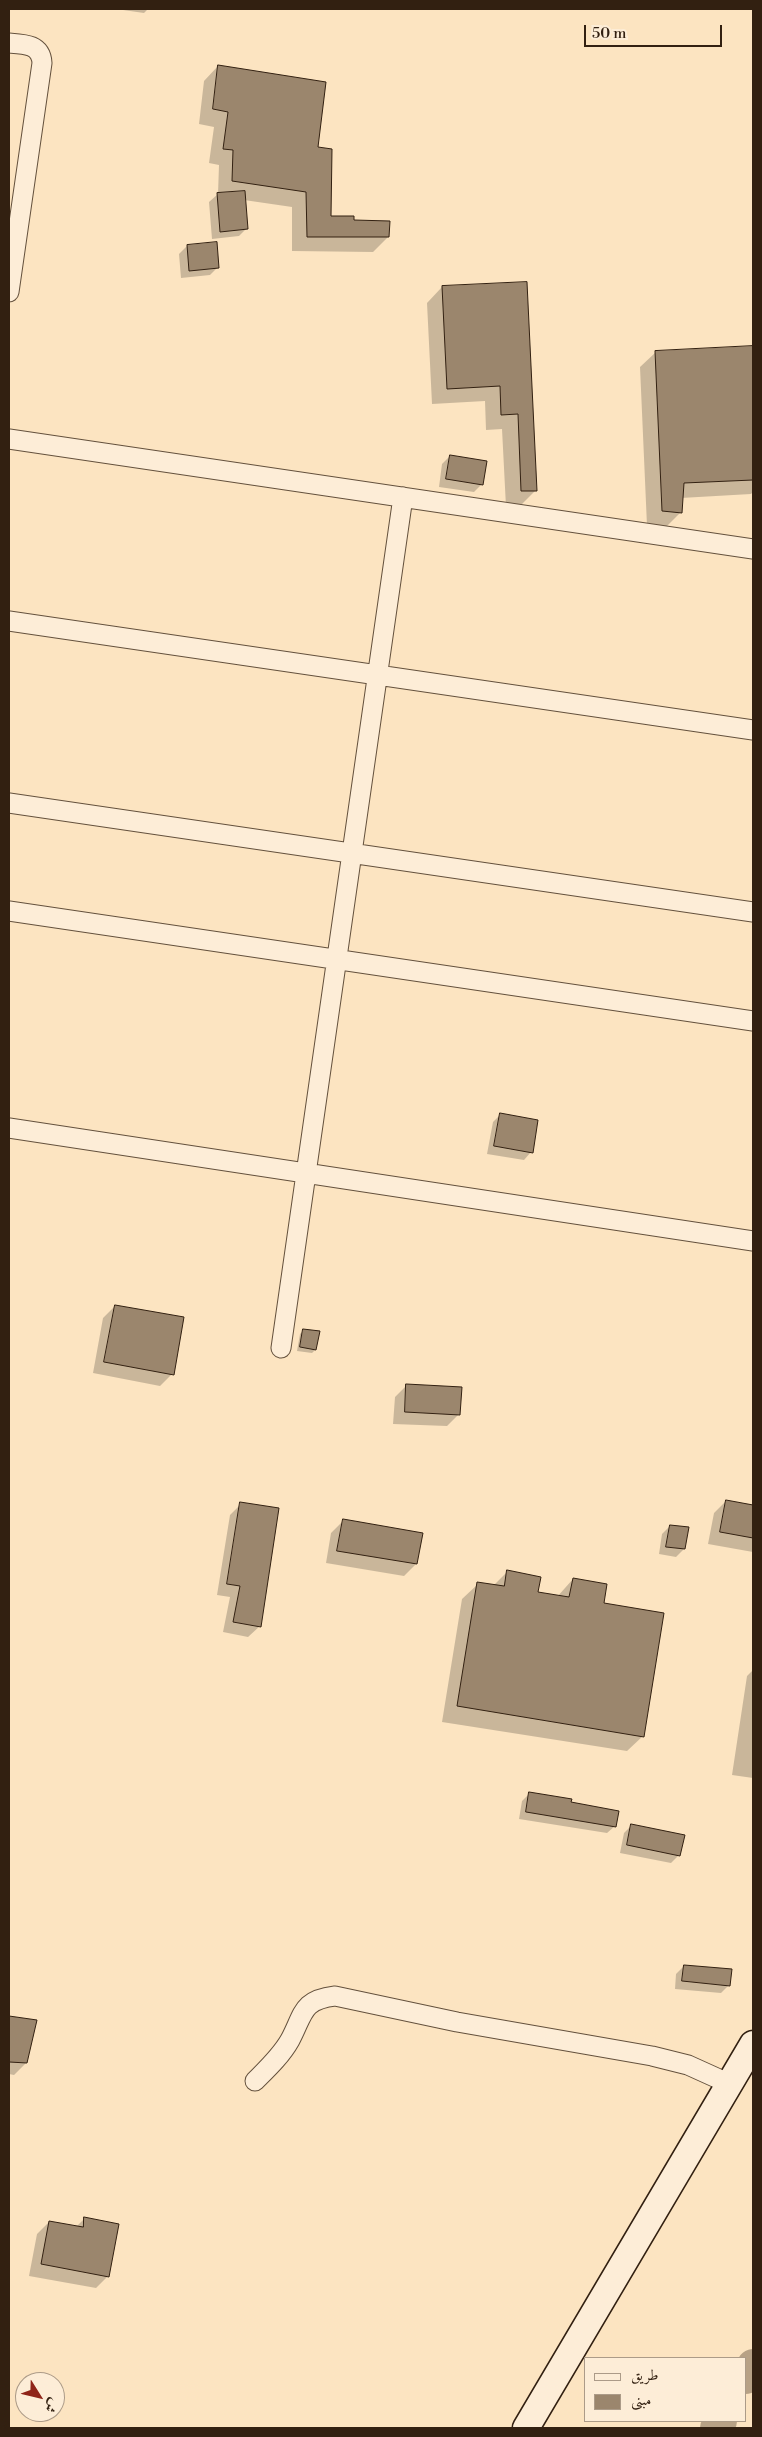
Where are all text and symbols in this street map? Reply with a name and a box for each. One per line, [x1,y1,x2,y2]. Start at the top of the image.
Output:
scale bar [587,15,724,47]
text: 50 m [592,24,626,43]
legend [584,2357,747,2422]
text: طريق [631,2366,658,2385]
north arrow [15,2372,65,2422]
text: مبنى [631,2391,651,2410]
text: ش [40,2394,63,2416]

